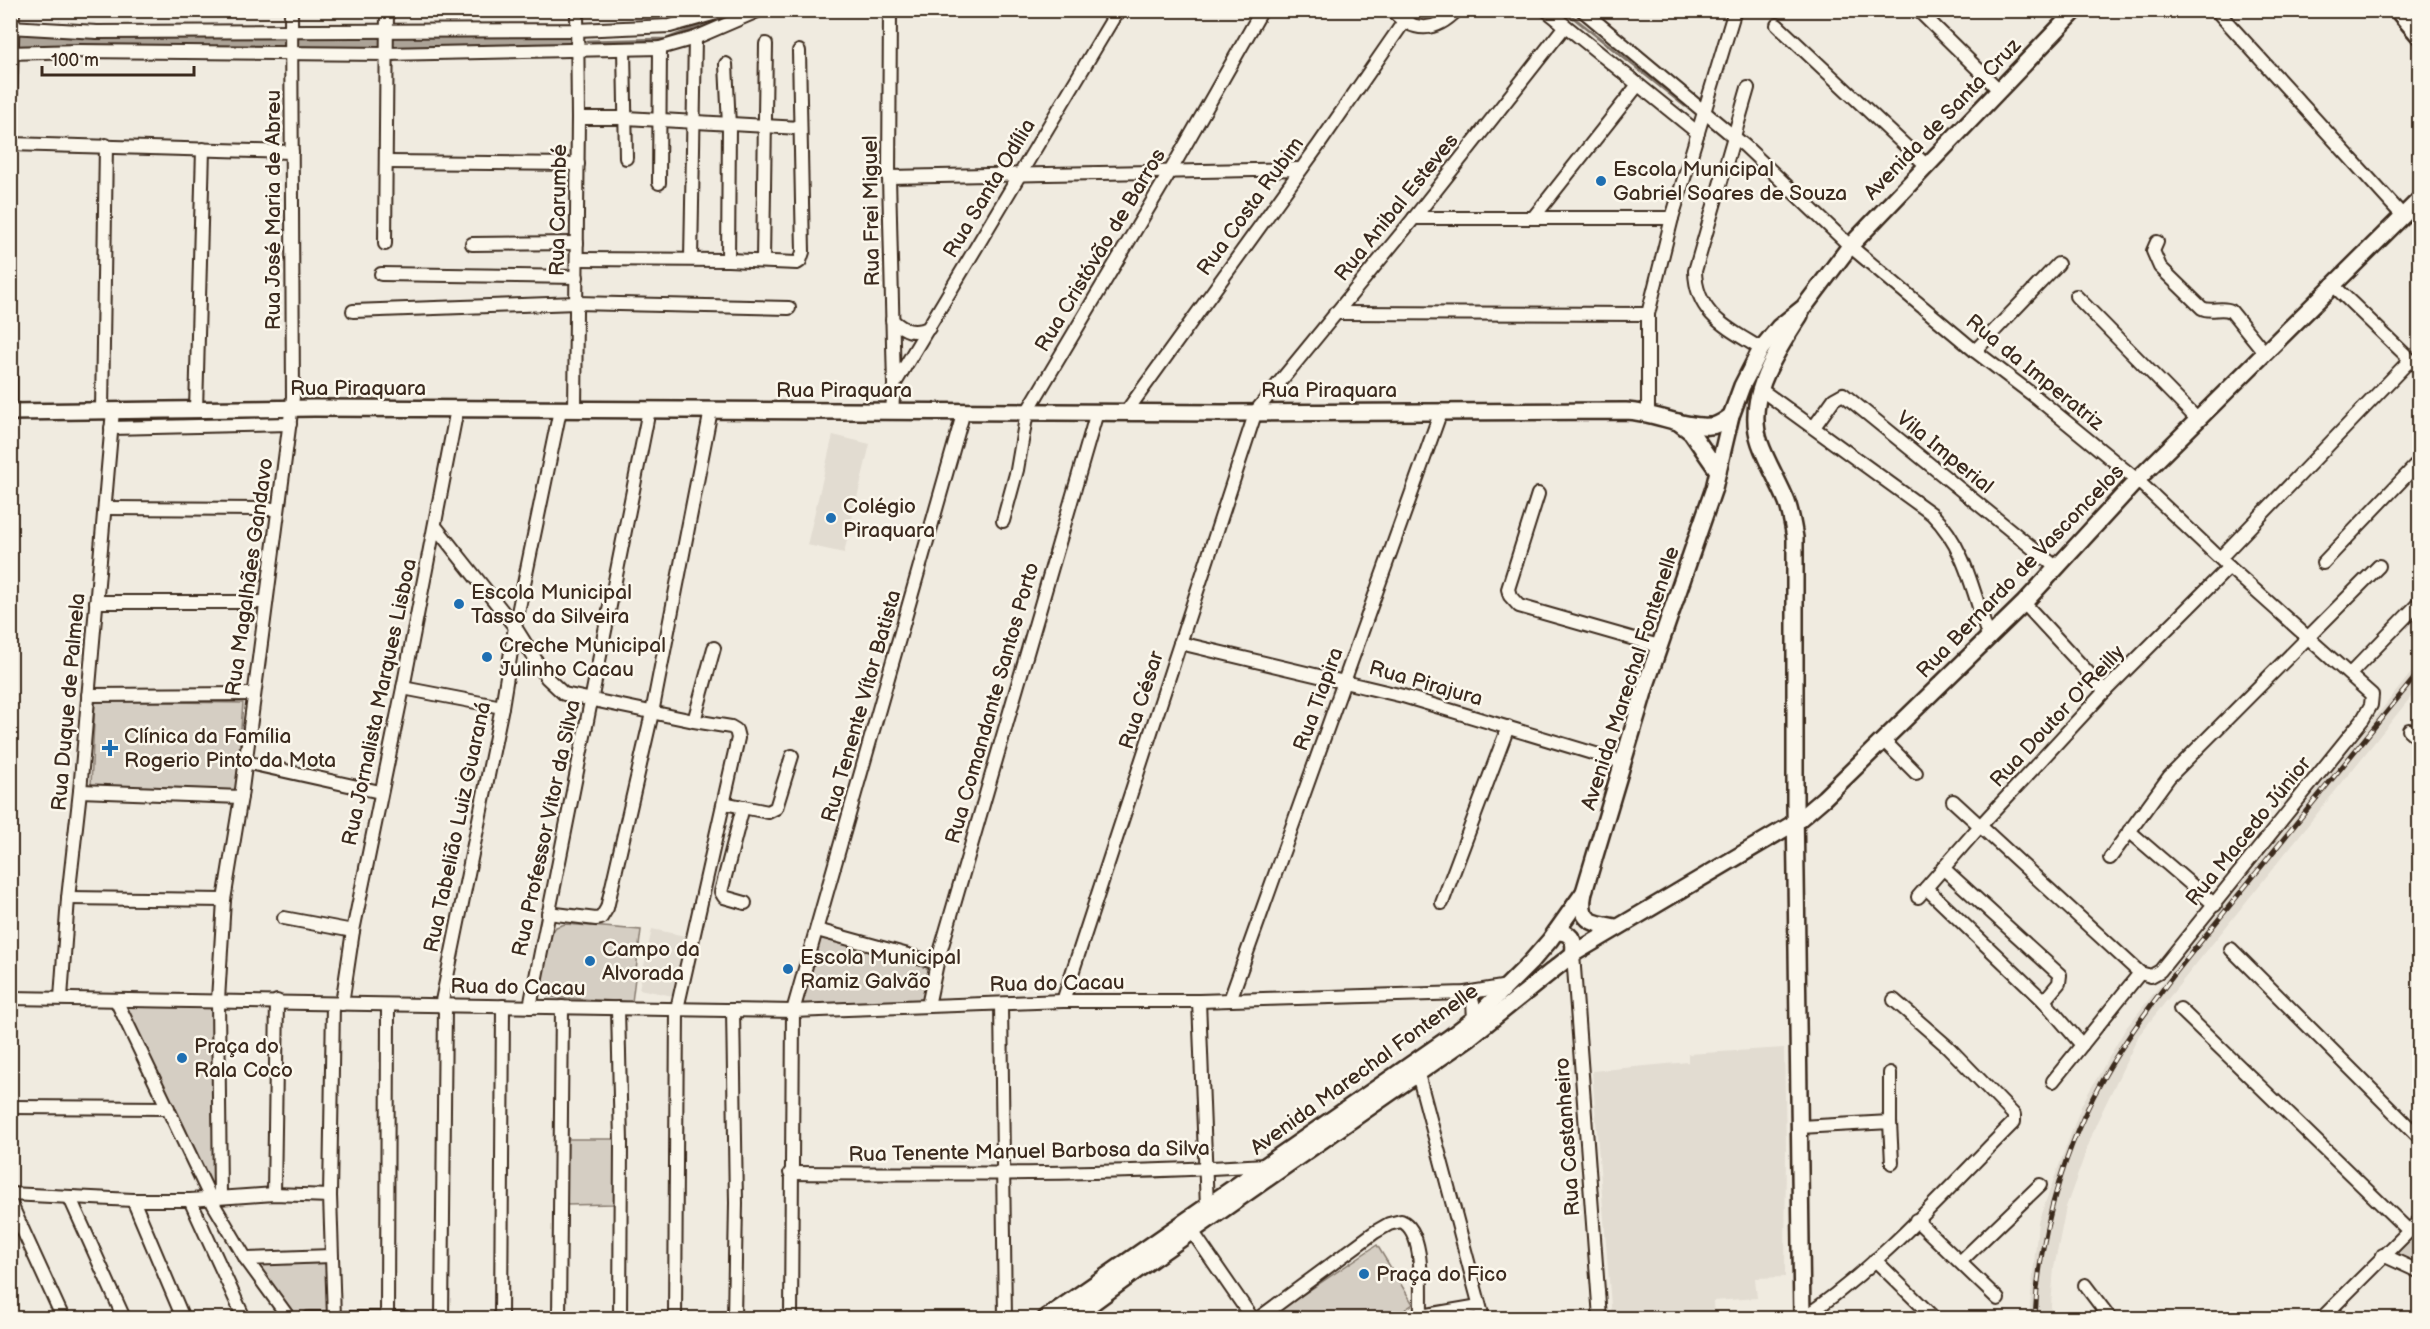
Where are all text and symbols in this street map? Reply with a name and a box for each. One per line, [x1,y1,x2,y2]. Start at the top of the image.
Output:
street label: Avenida de Santa Cruz [1859,33,2027,205]
scale bar [42,39,194,77]
text: 100 m [51,50,99,71]
street label: Rua José Maria de Abreu [261,90,286,330]
street label: Rua Santa Odília [938,114,1041,262]
street label: Rua Anibal Esteves [1329,128,1464,286]
street label: Rua Costa Rubim [1192,132,1309,281]
street label: Rua Frei Miguel [858,135,885,287]
street label: Rua Carumbé [545,143,572,276]
street label: Rua Cristóvão de Barros [1030,144,1171,356]
place label: Escola Municipal Gabriel Soares de Souza [1613,157,1847,206]
marker: Escola Municipal Gabriel Soares de Souza [1594,174,1608,188]
street label: Rua da Imperatriz [1961,309,2109,436]
street label: Rua Piraquara [290,376,426,401]
street label: Rua Piraquara [776,378,912,403]
street label: Rua Piraquara [1261,378,1397,403]
street label: Vila Imperial [1891,406,1998,499]
street label: Rua Magalhães Gandavo [220,456,279,698]
street label: Rua Bernardo de Vasconcelos [1911,459,2129,684]
place label: Colégio Piraquara [843,494,935,543]
marker: Colégio Piraquara [824,511,838,525]
street label: Avenida Marechal Fontenelle [1576,543,1685,813]
street label: Rua Jornalista Marques Lisboa [337,556,422,848]
street label: Rua Comandante Santos Porto [940,560,1045,847]
place label: Escola Municipal Tasso da Silveira [471,580,632,629]
street label: Rua Tenente Vítor Batista [816,587,907,825]
street label: Rua Duque de Palmela [47,592,90,812]
marker: Escola Municipal Tasso da Silveira [452,597,466,611]
place label: Creche Municipal Julinho Cacau [499,633,666,682]
street label: Rua Doutor O'Reilly [1985,640,2130,793]
street label: Rua Tiapira [1288,644,1349,754]
street label: Rua César [1114,648,1169,752]
marker: Creche Municipal Julinho Cacau [480,650,494,664]
street label: Rua Pirajura [1366,655,1486,712]
street label: Rua Professor Vitor da Silva [507,697,586,959]
street label: Rua Tabelião Luiz Guaraná [419,699,496,955]
place label: Clínica da Família Rogerio Pinto da Mota [124,724,336,773]
marker: Clínica da Família Rogerio Pinto da Mota [101,739,119,757]
street label: Rua Macedo Júnior [2180,751,2317,911]
place label: Campo da Alvorada [602,937,700,986]
place label: Escola Municipal Ramiz Galvão [800,945,961,994]
marker: Campo da Alvorada [583,954,597,968]
marker: Escola Municipal Ramiz Galvão [781,962,795,976]
street label: Rua do Cacau [989,970,1125,997]
street label: Rua do Cacau [450,974,586,1001]
street label: Avenida Marechal Fontenelle [1246,978,1483,1160]
place label: Praça do Rala Coco [194,1034,293,1083]
marker: Praça do Rala Coco [175,1051,189,1065]
street label: Rua Castanheiro [1549,1057,1586,1217]
street label: Rua Tenente Manuel Barbosa da Silva [848,1136,1210,1167]
place label: Praça do Fico [1376,1262,1507,1287]
marker: Praça do Fico [1357,1267,1371,1281]

